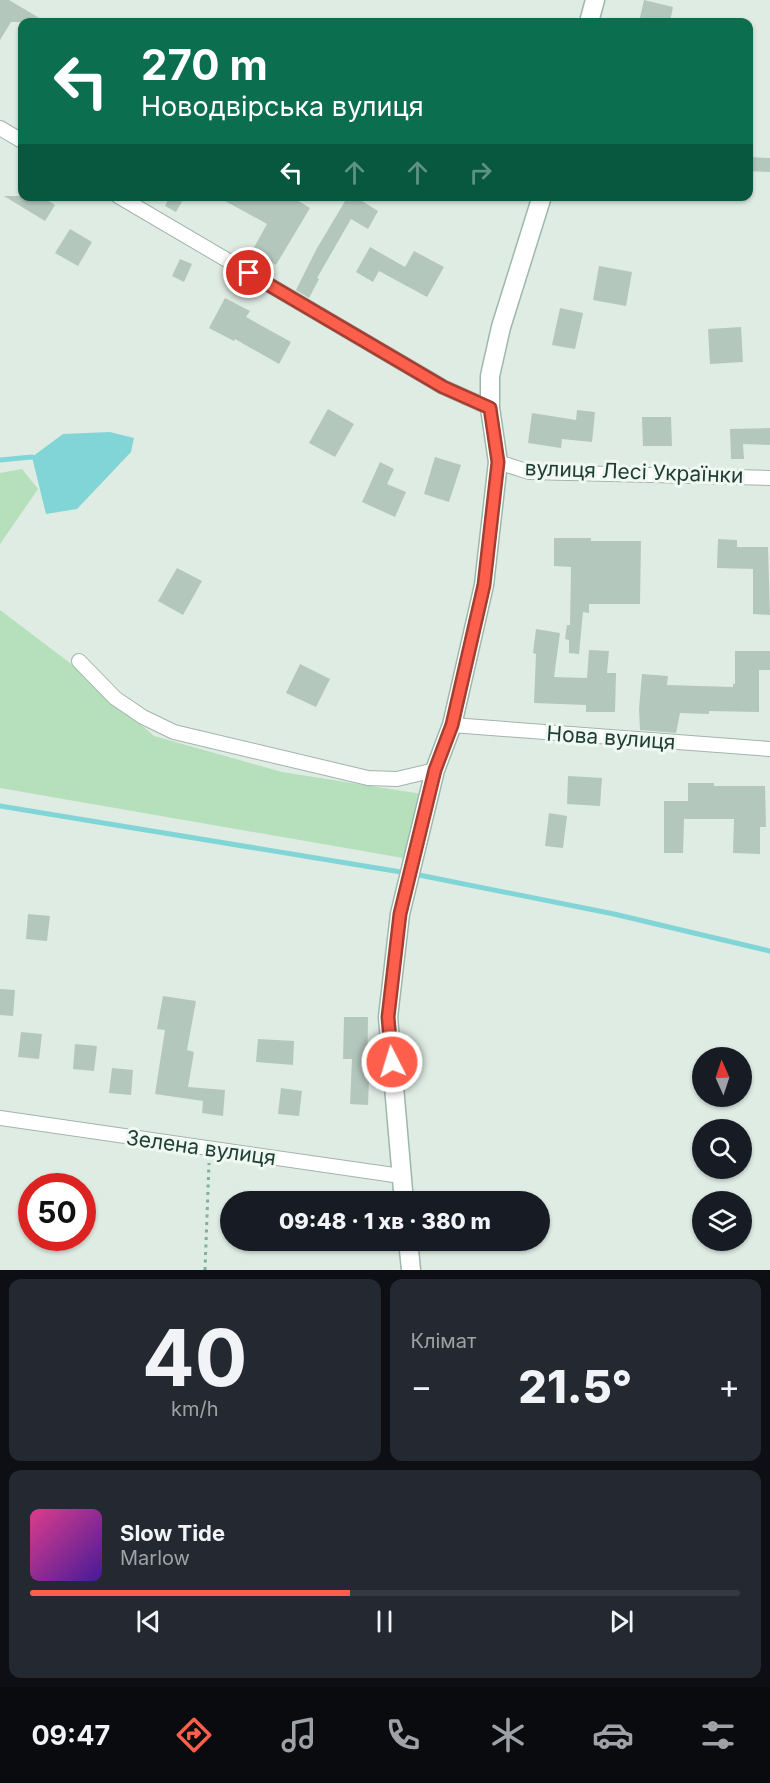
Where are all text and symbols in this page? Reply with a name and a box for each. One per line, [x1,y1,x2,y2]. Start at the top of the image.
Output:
text: 270 m [141,39,268,90]
icon: left [42,42,120,120]
text: Новодвірська вулиця [141,90,424,123]
icon: left [275,156,308,189]
icon: ahead [338,156,371,189]
icon: ahead [401,156,434,189]
icon: right [464,156,497,189]
pin [223,247,274,298]
icon: arrive [232,256,265,289]
street label: вулиця Лесі Українки [524,455,744,488]
street label: Нова вулиця [546,721,676,754]
position arrow [360,1030,424,1094]
north arrow [692,1047,752,1107]
map controls [692,1047,752,1251]
button: search [692,1119,752,1179]
street label: Зелена вулиця [125,1125,278,1170]
speed limit sign: 50 [18,1173,96,1251]
button: layers [692,1191,752,1251]
text: 09:48 · 1 хв · 380 m [279,1208,491,1234]
text: 40 [142,1310,247,1405]
text: Клімат [411,1329,476,1353]
text: 21.5° [518,1359,632,1414]
text: − [411,1366,432,1406]
text: + [718,1366,740,1406]
text: km/h [171,1397,219,1421]
text: Slow Tide [120,1520,225,1546]
text: Marlow [120,1546,190,1570]
icon: previous [132,1605,165,1638]
icon: pause [368,1605,401,1638]
icon: next [605,1605,638,1638]
icon: directions [173,1714,215,1756]
icon: music [278,1714,320,1756]
icon: phone [382,1714,424,1756]
icon: climate [487,1714,529,1756]
icon: car [592,1714,634,1756]
icon: filters [697,1714,739,1756]
text: 09:47 [31,1719,110,1752]

